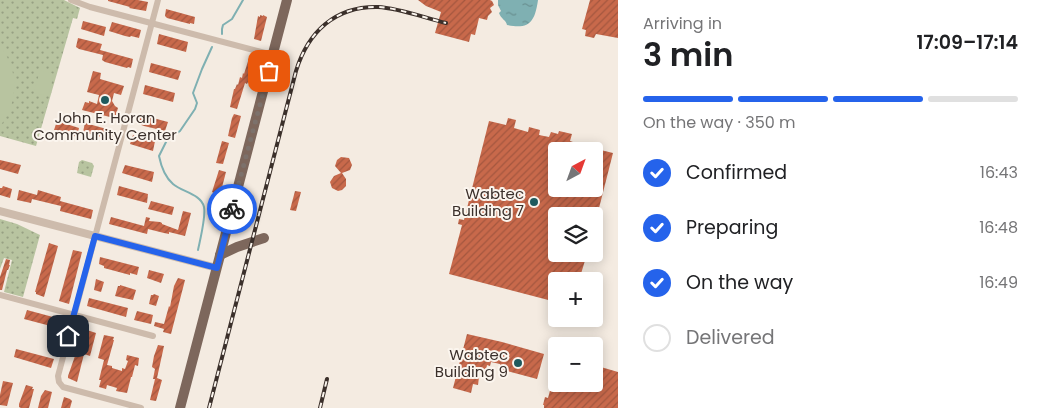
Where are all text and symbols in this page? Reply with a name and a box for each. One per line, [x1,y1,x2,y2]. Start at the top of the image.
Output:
text: Arriving in [643,12,722,35]
text: 17:09–17:14 [916,29,1018,56]
text: 3 min [643,32,733,77]
pin [248,50,290,92]
icon: bag [255,57,283,85]
marker: John E. Horan Community Center [99,94,111,106]
place label: John E. Horan Community Center [33,107,177,145]
text: On the way · 350 m [643,111,796,134]
north arrow [548,142,602,198]
map controls [548,142,603,392]
icon: check [643,159,671,187]
text: Confirmed [686,159,787,186]
text: 16:43 [980,161,1018,184]
place label: Wabtec Building 7 [452,183,524,221]
courier [207,184,257,234]
icon: bike [218,195,246,223]
marker: Wabtec Building 7 [528,196,540,208]
button: layers [548,207,603,262]
icon: check [643,214,671,242]
text: Preparing [686,214,778,241]
text: 16:48 [979,216,1018,239]
icon: check [643,269,671,297]
text: On the way [686,269,793,296]
text: 16:49 [979,271,1018,294]
button: + [548,272,603,327]
pin [47,315,89,357]
icon: home [54,322,82,350]
text: Delivered [686,324,775,351]
button: − [548,337,603,392]
place label: Wabtec Building 9 [435,344,508,382]
marker: Wabtec Building 9 [512,357,524,369]

